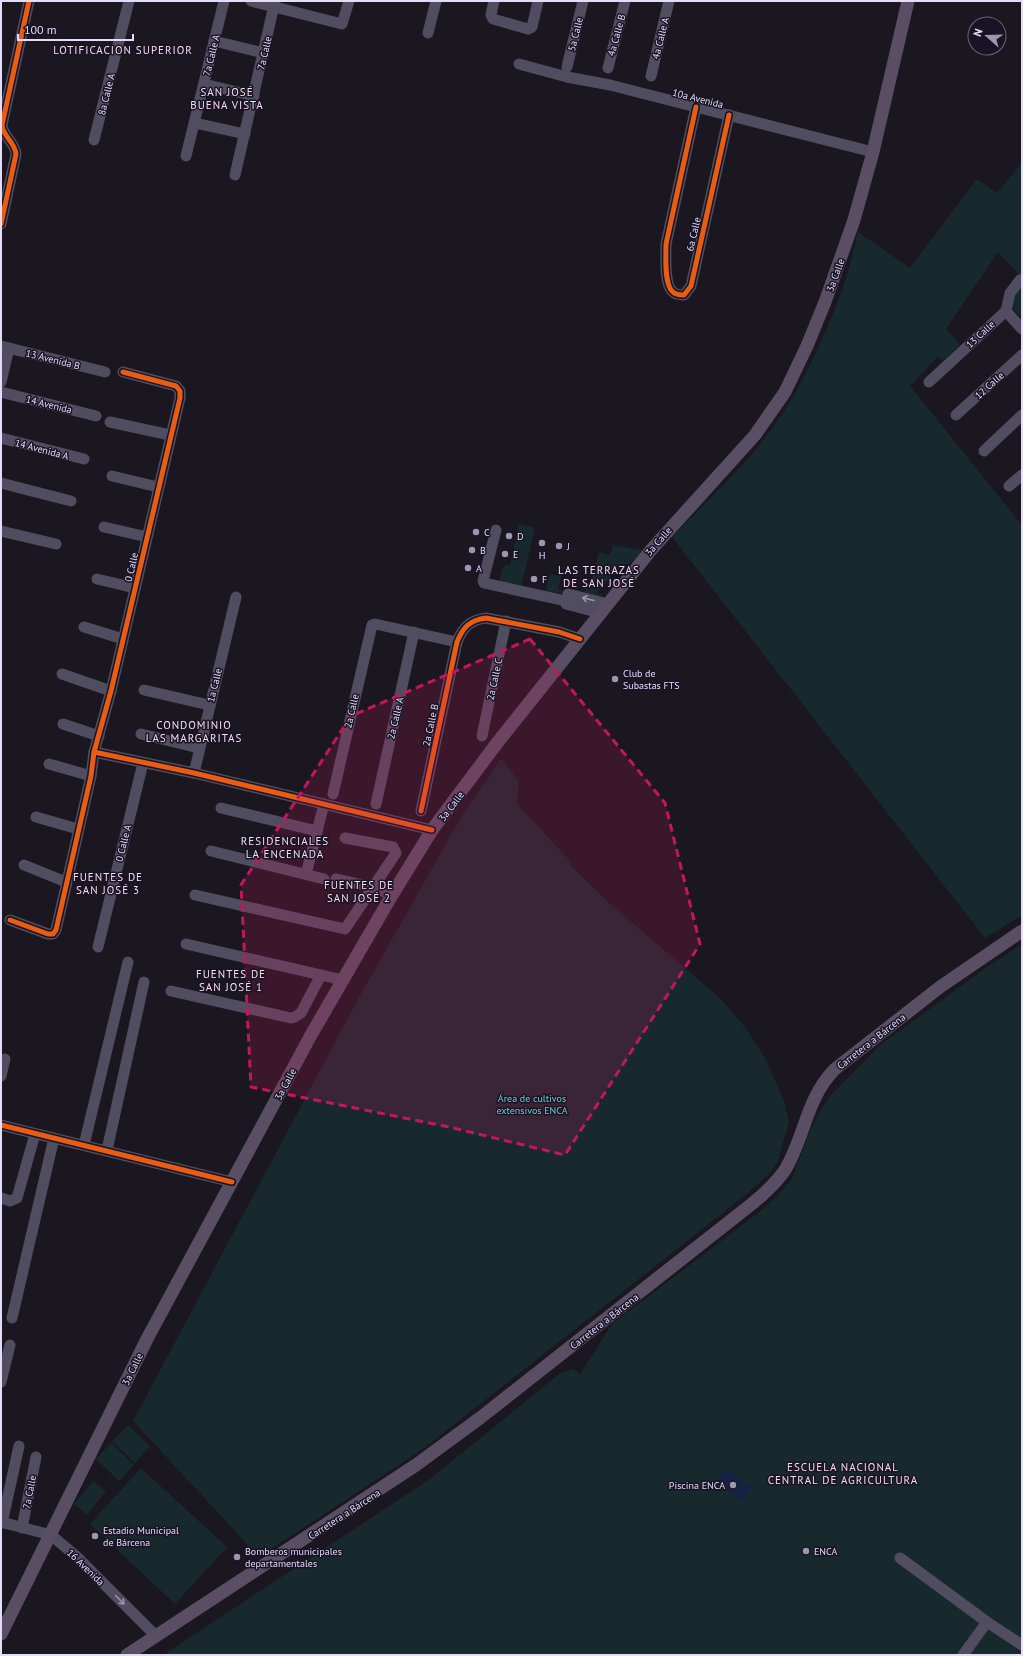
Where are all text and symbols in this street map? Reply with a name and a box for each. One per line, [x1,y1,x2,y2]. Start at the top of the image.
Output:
street label: 4a Calle B [605,13,628,58]
scale bar [18,16,133,42]
street label: 5a Calle [565,16,586,52]
street label: 4a Calle A [649,16,672,60]
north arrow [967,16,1007,56]
text: 100 m [24,22,57,37]
text: N [970,27,985,38]
street label: 7a Calle A [200,33,223,77]
street label: 7a Calle [254,35,275,71]
district label: LOTIFICACION SUPERIOR [53,43,193,57]
street label: 8a Calle A [95,72,118,116]
district label: SAN JOSÉ BUENA VISTA [190,85,264,112]
street label: 10a Avenida [671,86,725,111]
street label: 6a Calle [683,216,704,252]
street label: 3a Calle [823,257,847,294]
street label: 13 Calle [963,318,998,351]
street label: 13 Avenida B [24,346,82,373]
street label: 12 Calle [972,369,1007,402]
street label: 14 Avenida [24,392,73,416]
street label: 14 Avenida A [14,436,70,463]
street label: 3a Calle [642,524,675,559]
place label: C [484,526,490,539]
marker: C [471,527,481,537]
place label: D [517,530,524,543]
marker: D [504,531,514,541]
marker: H [537,538,547,548]
place label: J [566,540,570,553]
marker: J [554,541,564,551]
place label: B [480,544,486,557]
marker: B [467,545,477,555]
place label: E [513,548,518,561]
marker: E [500,549,510,559]
place label: H [539,549,545,562]
street label: 0 Calle [122,551,141,583]
place label: A [476,562,482,575]
marker: A [463,563,473,573]
district label: LAS TERRAZAS DE SAN JOSÉ [558,563,640,590]
place label: F [542,573,547,586]
marker: F [529,574,539,584]
one-way arrow [582,594,595,602]
street label: 2a Calle C [484,657,505,701]
street label: 1a Calle [204,667,225,703]
place label: Club de Subastas FTS [623,667,680,692]
marker: Club de Subastas FTS [610,674,620,684]
street label: 2a Calle [341,693,362,729]
street label: 2a Calle A [384,696,407,740]
street label: 2a Calle B [420,703,441,747]
district label: CONDOMINIO LAS MARGARITAS [146,718,242,745]
street label: 3a Calle [436,789,467,824]
street label: 0 Calle A [113,823,134,863]
district label: RESIDENCIALES LA ENCENADA [241,834,329,861]
district label: FUENTES DE SAN JOSÉ 3 [73,870,143,897]
district label: FUENTES DE SAN JOSÉ 2 [324,878,394,905]
district label: FUENTES DE SAN JOSÉ 1 [196,967,266,994]
street label: Carretera a Bárcena [834,1011,908,1072]
street label: 3a Calle [272,1066,299,1103]
park label: Área de cultivos extensivos ENCA [496,1092,568,1117]
street label: Carretera a Bárcena [567,1291,641,1352]
street label: 3a Calle [119,1351,146,1388]
district label: ESCUELA NACIONAL CENTRAL DE AGRICULTURA [768,1460,918,1487]
street label: 7a Calle [20,1474,39,1510]
place label: Piscina ENCA [669,1479,725,1492]
marker: Piscina ENCA [728,1480,738,1490]
street label: Carretera a Bárcena [306,1486,383,1543]
place label: Estadio Municipal de Bárcena [103,1524,179,1549]
marker: Estadio Municipal de Bárcena [90,1531,100,1541]
place label: Bomberos municipales departamentales [245,1545,342,1570]
place label: ENCA [814,1545,838,1558]
street label: 16 Avenida [64,1546,107,1588]
marker: ENCA [801,1546,811,1556]
marker: Bomberos municipales departamentales [232,1552,242,1562]
one-way arrow [115,1595,125,1605]

